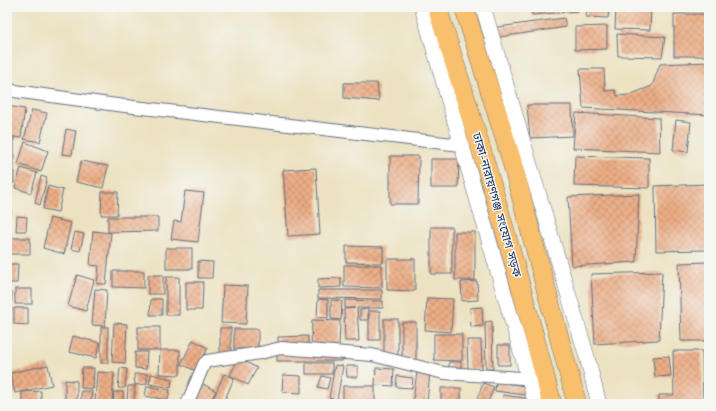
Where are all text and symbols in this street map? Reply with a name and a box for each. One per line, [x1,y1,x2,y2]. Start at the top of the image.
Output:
street label: ঢাকা-নারায়ণগঞ্জ সংযোগ সড়ক [469,130,524,279]

